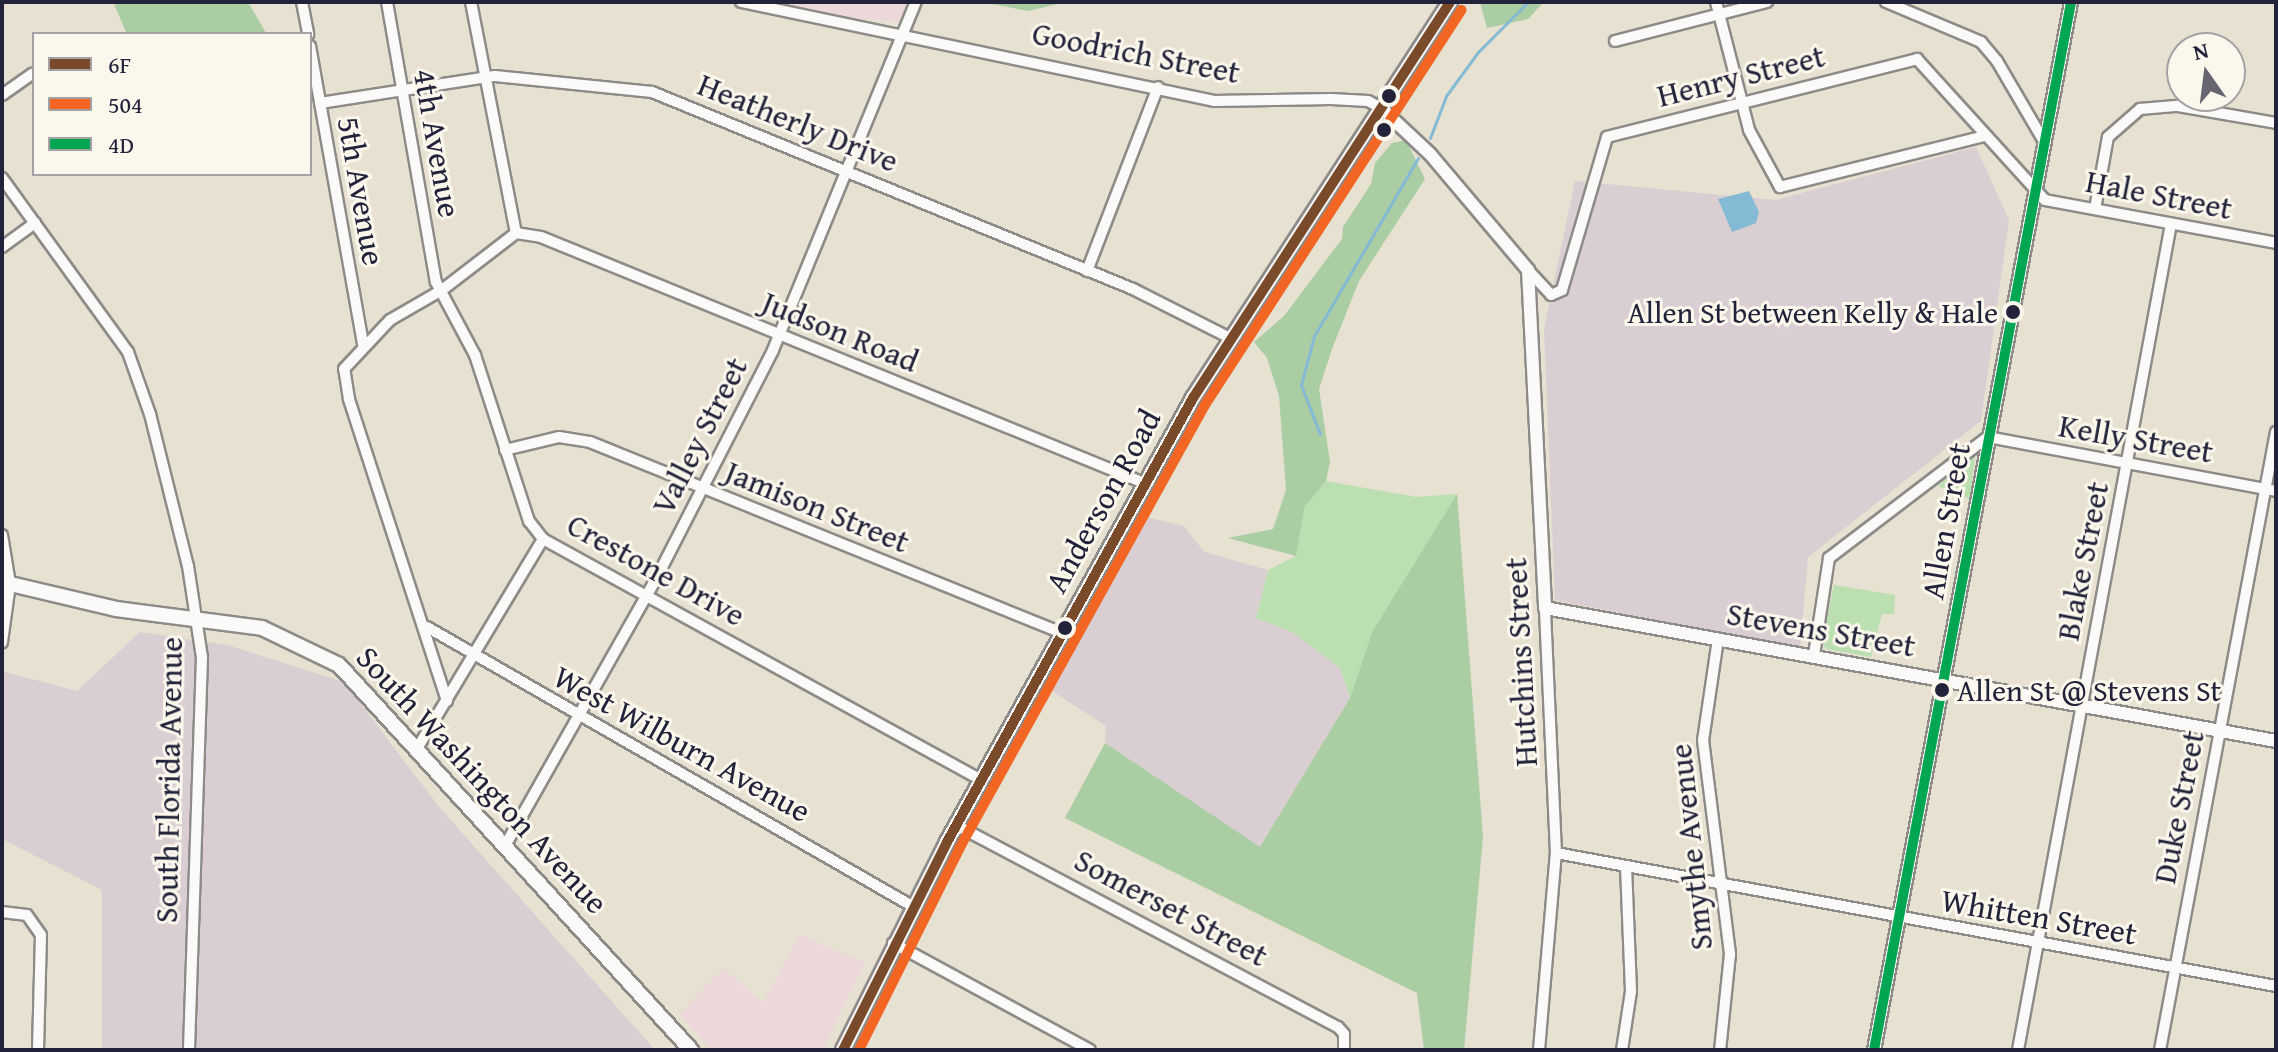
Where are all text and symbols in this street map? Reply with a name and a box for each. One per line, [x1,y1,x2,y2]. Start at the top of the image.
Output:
street label: Goodrich Street [1029,14,1243,92]
legend [32,32,312,176]
north arrow [2166,32,2246,112]
text: N [2190,33,2212,68]
street label: Henry Street [1653,37,1829,115]
text: 6F [108,47,131,82]
street label: Heatherly Drive [692,65,904,181]
street label: 4th Avenue [405,66,469,220]
text: 504 [108,87,143,122]
unlabelled marker [1381,88,1397,104]
street label: 5th Avenue [329,114,393,268]
unlabelled marker [1376,122,1392,138]
text: 4D [108,127,134,162]
street label: Hale Street [2083,162,2235,228]
street label: Judson Road [756,283,924,381]
place label: Allen St between Kelly & Hale [1627,294,1998,330]
marker: Allen St between Kelly & Hale [2005,304,2021,320]
street label: Valley Street [644,351,756,521]
street label: Anderson Road [1037,403,1169,599]
street label: Kelly Street [2056,407,2216,471]
street label: Allen Street [1913,440,1979,602]
street label: Jamison Street [719,453,915,561]
street label: Blake Street [2049,478,2117,644]
street label: Crestone Drive [560,505,752,635]
street label: Hutchins Street [1496,557,1546,767]
street label: Stevens Street [1724,595,1918,665]
unlabelled marker [1057,620,1073,636]
street label: South Florida Avenue [147,637,191,923]
street label: South Washington Avenue [348,638,616,922]
street label: West Wilburn Avenue [547,657,817,831]
place label: Allen St @ Stevens St [1957,672,2221,708]
marker: Allen St @ Stevens St [1934,682,1950,698]
street label: Duke Street [2145,727,2213,887]
street label: Smythe Avenue [1661,742,1721,952]
street label: Somerset Street [1068,841,1274,975]
street label: Whitten Street [1938,881,2140,953]

